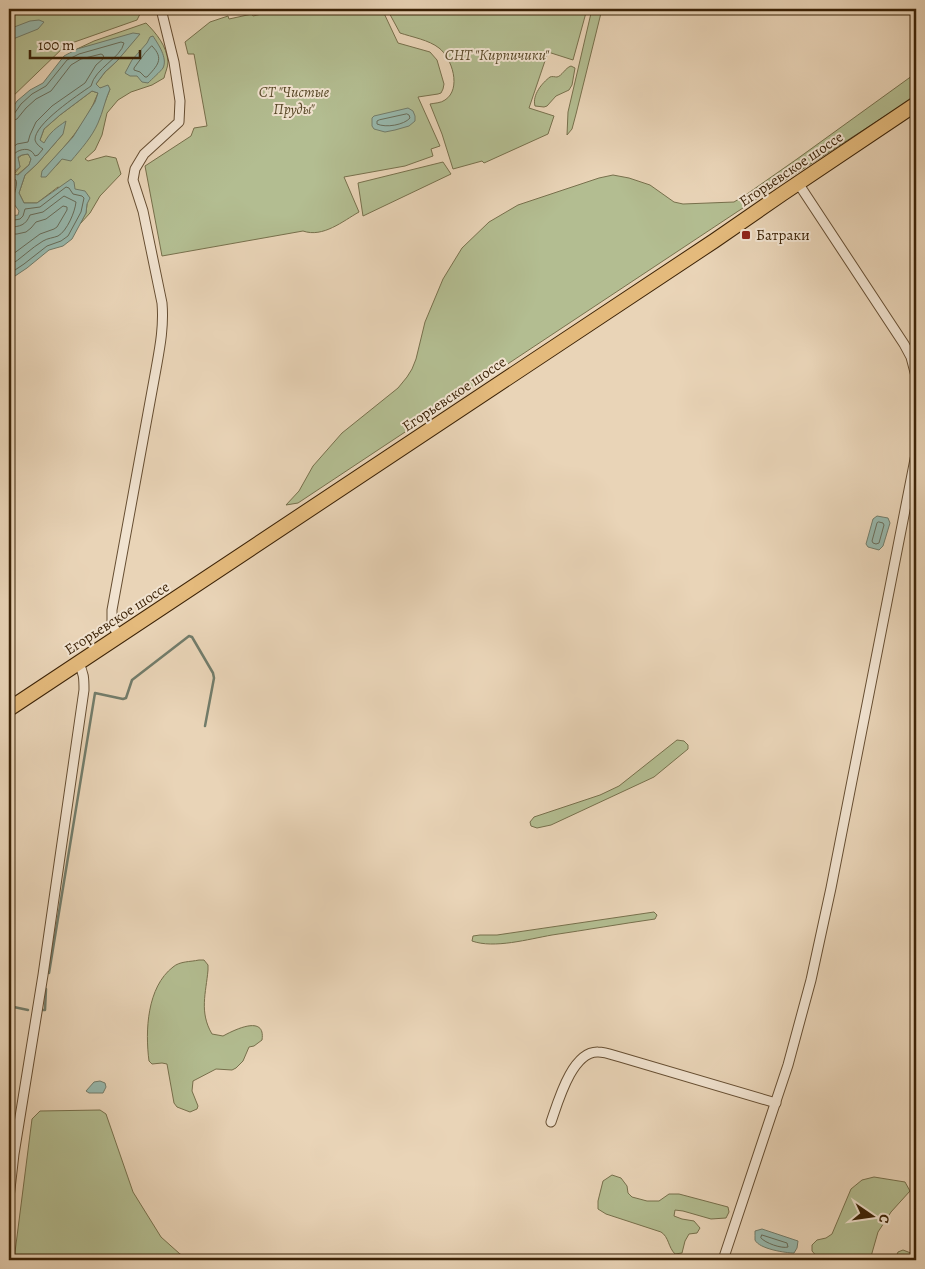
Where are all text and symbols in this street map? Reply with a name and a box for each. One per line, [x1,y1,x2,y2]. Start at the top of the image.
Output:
scale bar [30,28,140,60]
text: 100 m [38,35,75,55]
park label: СНТ "Кирпичики" [445,45,550,65]
park label: СТ "Чистые Пруды" [259,82,330,119]
street label: Егорьевское шоссе [735,127,847,211]
place label: Батраки [756,225,810,245]
marker: Батраки [740,229,752,241]
street label: Егорьевское шоссе [398,352,510,436]
street label: Егорьевское шоссе [61,576,173,659]
north arrow [848,1192,898,1242]
text: С [874,1212,894,1226]

